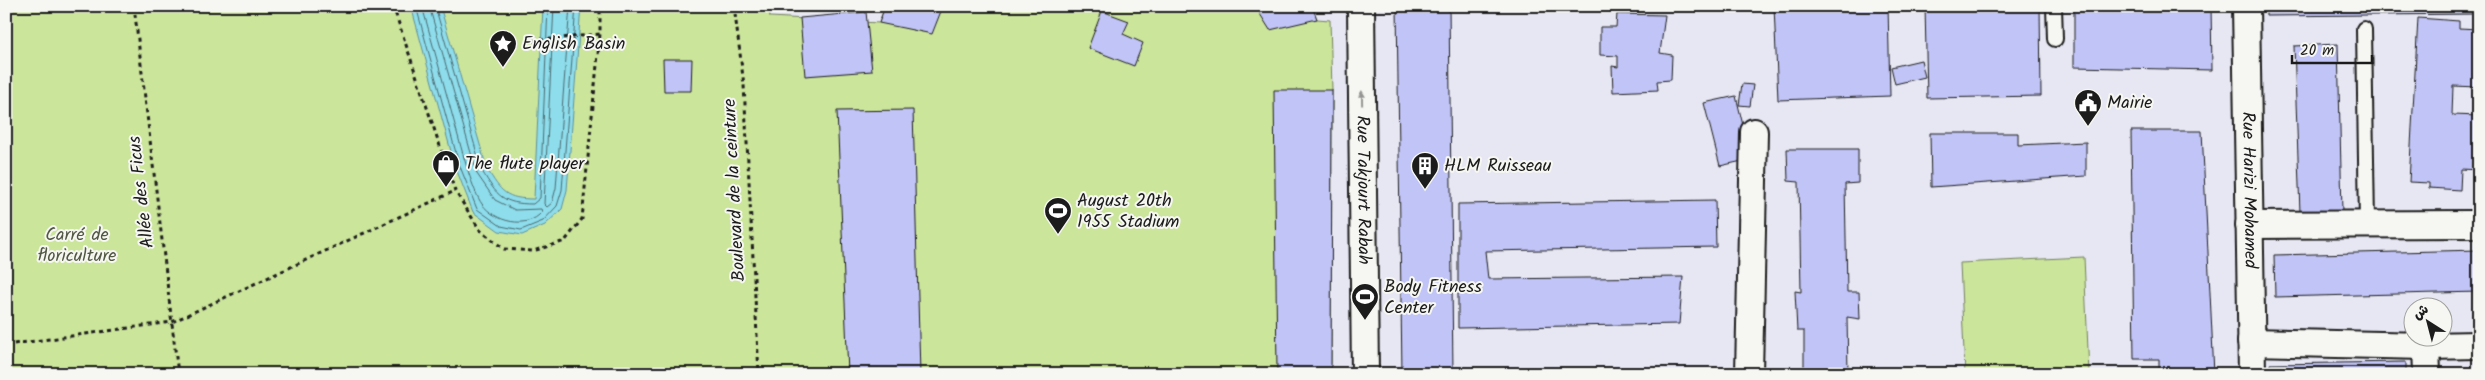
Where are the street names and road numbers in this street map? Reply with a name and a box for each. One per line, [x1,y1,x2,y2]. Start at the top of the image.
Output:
street label: Boulevard de la ceinture [716,98,754,282]
street label: Rue Harizi Mohamed [2233,111,2265,270]
street label: Rue Takjourt Rabah [1348,115,1378,265]
street label: Allée des Ficus [121,134,163,250]

